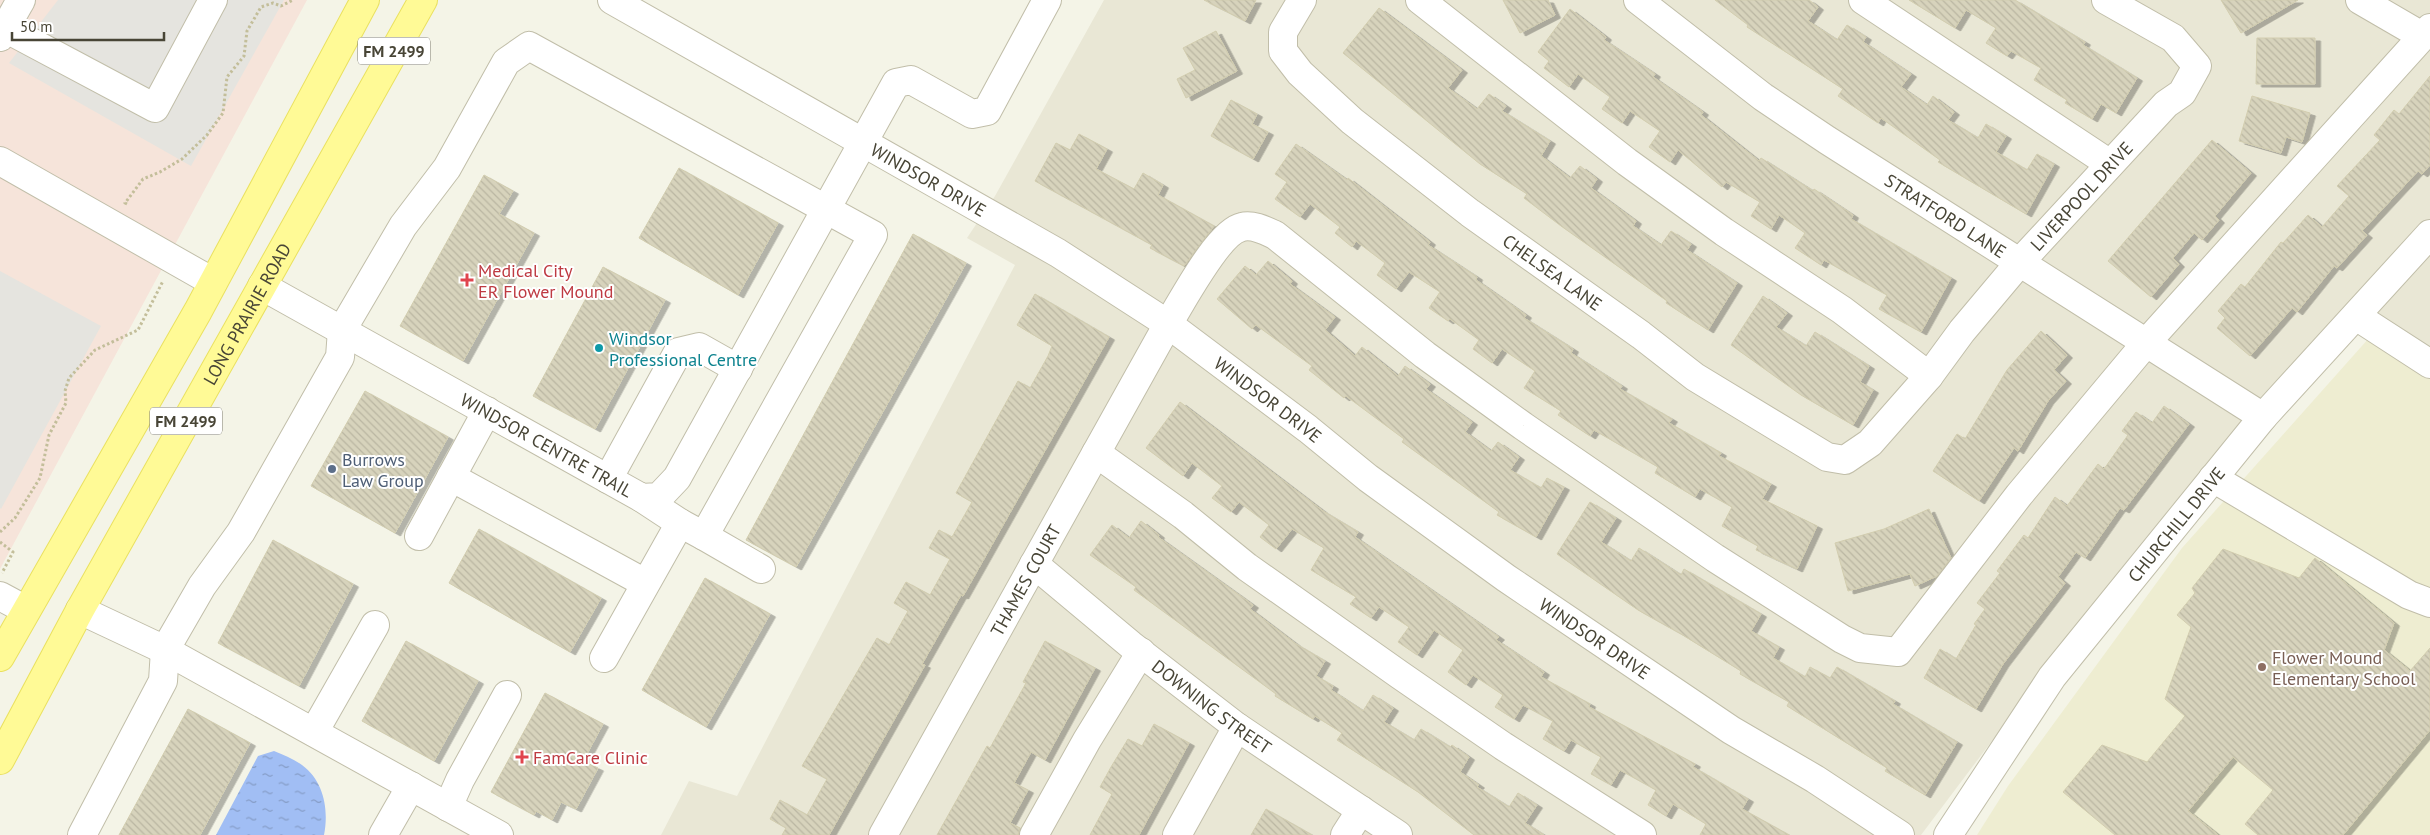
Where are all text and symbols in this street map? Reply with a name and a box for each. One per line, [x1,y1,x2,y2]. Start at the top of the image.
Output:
scale bar [12,10,165,42]
text: 50 m [20,17,53,36]
road number: FM 2499 [358,37,430,64]
street label: LIVERPOOL DRIVE [2025,136,2137,255]
street label: WINDSOR DRIVE [867,138,990,221]
street label: STRATFORD LANE [1881,168,2011,263]
street label: CHELSEA LANE [1498,229,1607,315]
street label: LONG PRAIRIE ROAD [198,239,296,389]
place label: Medical City ER Flower Mound [478,259,613,303]
marker: Medical City ER Flower Mound [460,273,474,287]
place label: Windsor Professional Centre [609,327,757,371]
marker: Windsor Professional Centre [593,342,605,354]
street label: WINDSOR DRIVE [1210,351,1327,447]
street label: WINDSOR CENTRE TRAIL [457,388,637,502]
road number: FM 2499 [150,408,222,434]
place label: Burrows Law Group [342,448,424,492]
street label: CHURCHILL DRIVE [2122,462,2230,587]
marker: Burrows Law Group [326,463,338,475]
street label: THAMES COURT [985,520,1066,640]
street label: WINDSOR DRIVE [1535,592,1655,684]
place label: Flower Mound Elementary School [2272,646,2416,690]
street label: DOWNING STREET [1148,654,1276,759]
marker: Flower Mound Elementary School [2256,661,2268,673]
place label: FamCare Clinic [533,746,648,769]
marker: FamCare Clinic [515,750,529,764]

